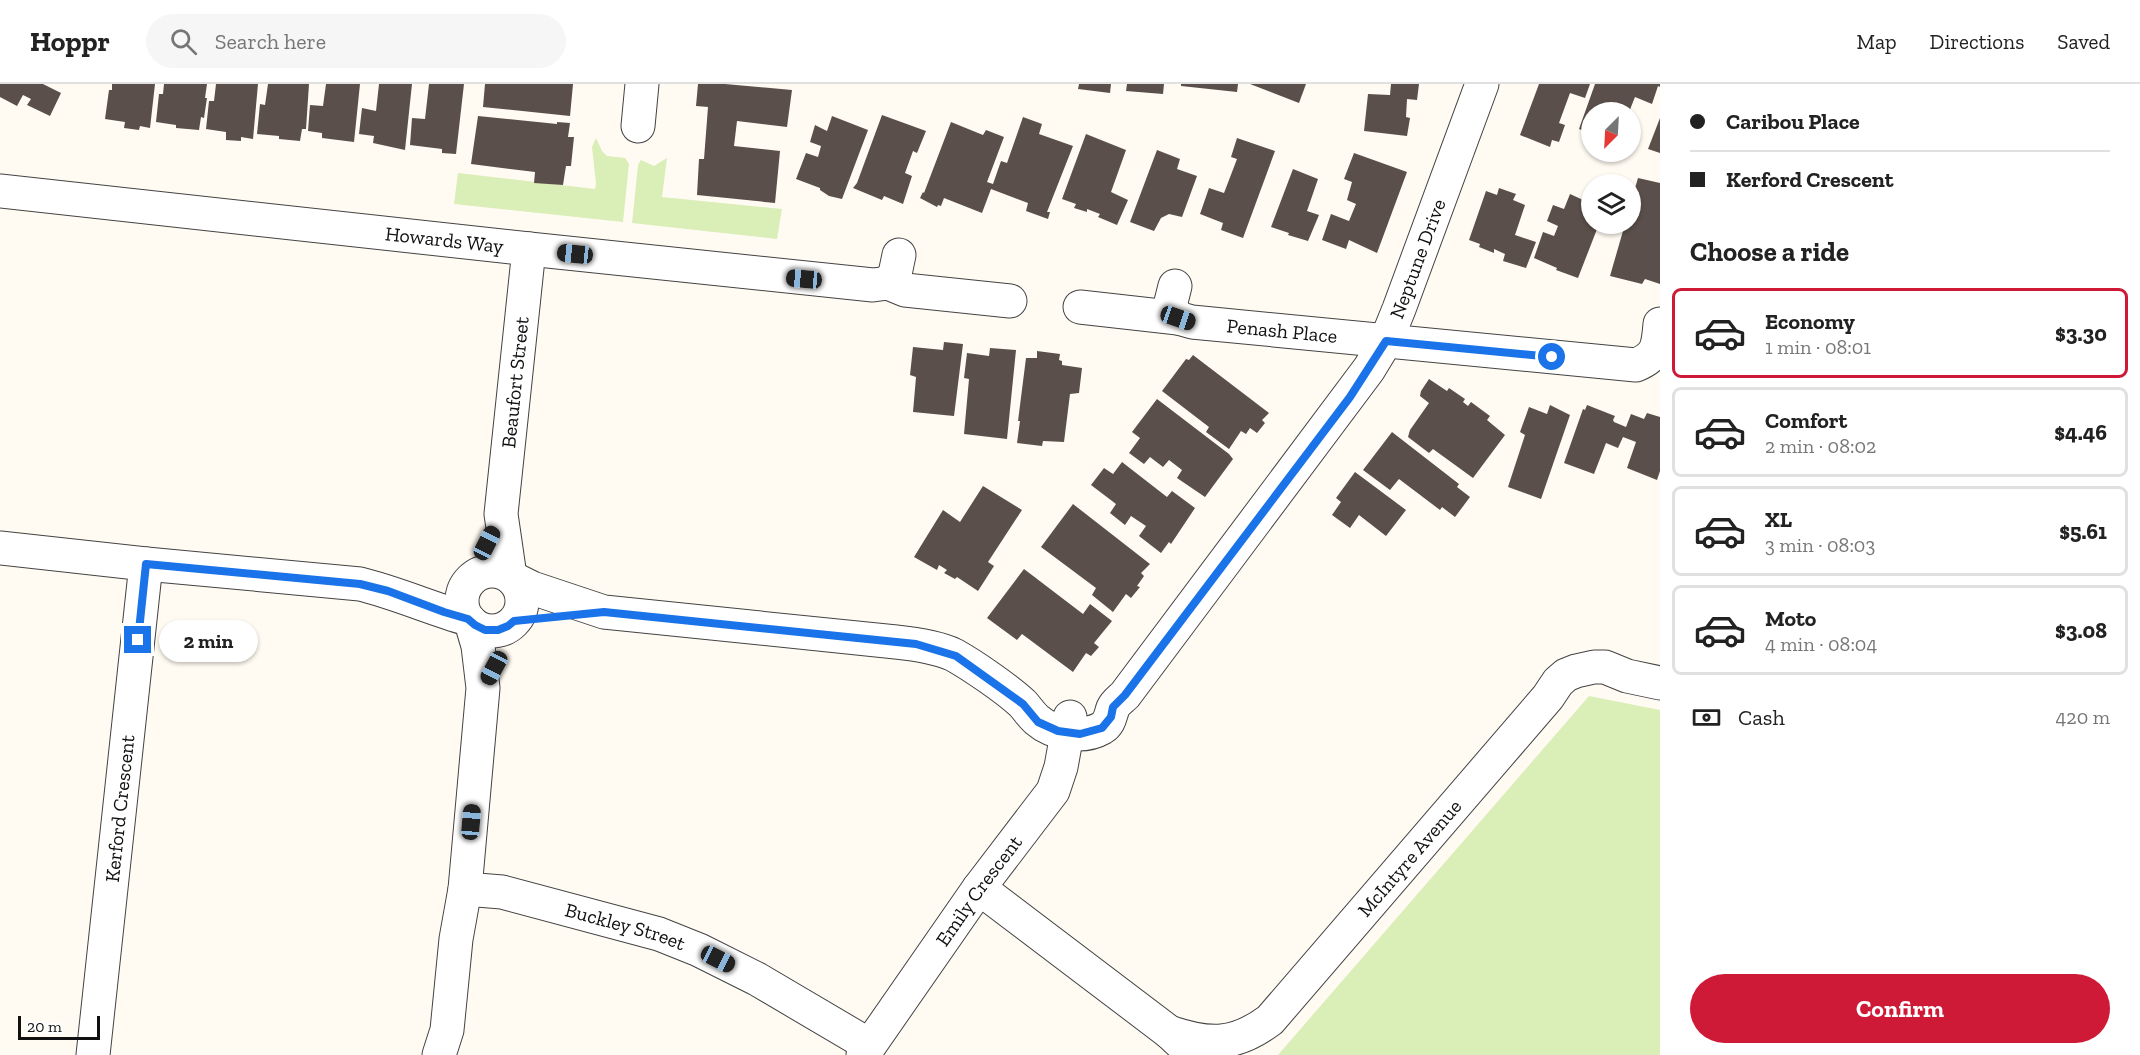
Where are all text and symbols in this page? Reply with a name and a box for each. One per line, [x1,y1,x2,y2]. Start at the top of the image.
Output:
search box [146,14,566,68]
text: Hoppr [30,25,110,58]
icon: search [167,25,200,58]
text: Search here [215,28,326,55]
text: Map [1857,29,1897,54]
text: Directions [1930,29,2024,54]
text: Saved [2057,29,2110,54]
north arrow [1581,102,1641,162]
map controls [1581,102,1641,234]
text: Caribou Place [1726,108,1860,135]
text: Kerford Crescent [1726,166,1894,193]
button: layers [1581,174,1641,234]
street label: Neptune Drive [1384,195,1451,322]
street label: Howards Way [384,221,506,258]
text: Choose a ride [1690,236,1849,268]
car [556,243,594,265]
car [785,268,823,290]
car [1158,304,1198,332]
icon: car [1693,306,1747,360]
text: Economy [1765,308,1855,335]
street label: Penash Place [1226,313,1338,348]
street label: Beaufort Street [496,315,534,449]
text: $3.30 [2055,320,2107,347]
text: 1 min · 08:01 [1765,335,1871,359]
route start [1538,343,1565,370]
icon: car [1693,405,1747,459]
text: Comfort [1765,407,1847,434]
text: $4.46 [2054,419,2107,446]
text: 2 min · 08:02 [1765,434,1876,458]
icon: car [1693,504,1747,558]
text: XL [1765,506,1792,533]
text: $5.61 [2059,518,2107,545]
car [471,523,503,563]
text: 3 min · 08:03 [1765,533,1875,557]
icon: car [1693,603,1747,657]
text: Moto [1765,605,1816,632]
text: $3.08 [2055,617,2107,644]
callout: 2 min [159,619,258,661]
route end [124,626,151,653]
text: 2 min [184,629,233,653]
text: 4 min · 08:04 [1765,632,1877,656]
car [478,648,510,688]
icon: cash [1690,701,1723,734]
text: Cash [1738,704,1785,731]
text: 420 m [2056,705,2110,729]
street label: Kerford Crescent [100,733,140,883]
street label: McIntyre Avenue [1352,794,1467,921]
car [460,803,482,841]
street label: Emily Crescent [930,830,1027,951]
street label: Buckley Street [562,897,690,956]
car [698,943,738,975]
button: Confirm [1690,974,2110,1043]
scale bar [18,1013,100,1040]
text: 20 m [27,1017,62,1036]

